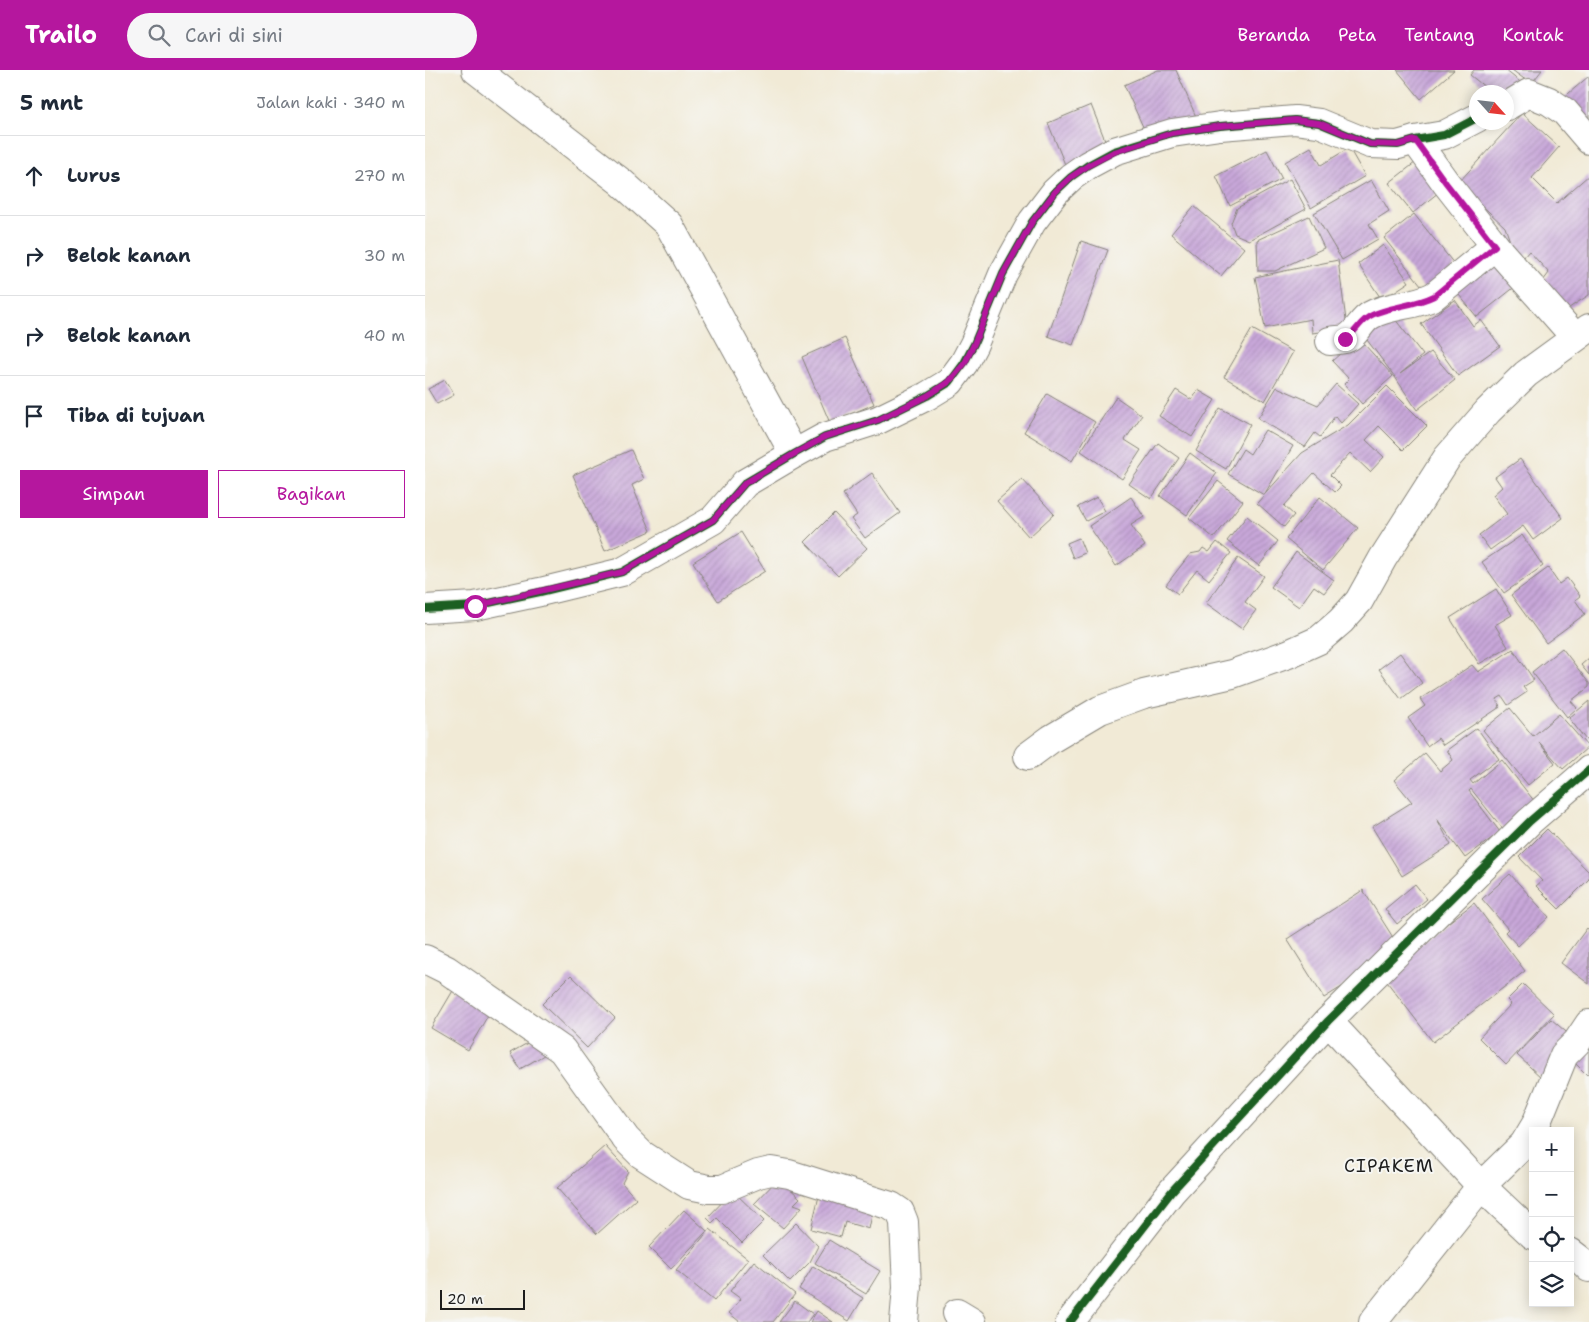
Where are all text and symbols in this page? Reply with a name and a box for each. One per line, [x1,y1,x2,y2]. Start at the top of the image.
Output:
search box [127,13,477,58]
text: Trailo [25,19,97,51]
icon: search [145,21,173,49]
text: Cari di sini [185,23,283,48]
text: Beranda [1238,23,1310,47]
text: Peta [1338,23,1376,47]
text: Tentang [1404,23,1475,47]
text: Kontak [1503,23,1564,47]
north arrow [1469,85,1514,130]
text: 5 mnt [20,89,83,117]
text: Jalan kaki · 340 m [256,92,405,113]
icon: ahead [20,162,48,190]
text: Lurus [67,163,121,188]
text: 270 m [354,165,405,186]
icon: right [20,242,48,270]
text: Belok kanan [67,243,191,268]
text: 30 m [364,245,405,266]
icon: right [20,322,48,350]
text: Belok kanan [67,323,191,348]
text: 40 m [363,325,405,346]
route end [1334,328,1357,351]
icon: arrive [20,402,48,430]
text: Tiba di tujuan [67,403,205,428]
button: Simpan [20,470,208,518]
button: Bagikan [218,470,405,518]
route start [464,595,487,618]
map controls [1529,1127,1574,1307]
button: + [1529,1127,1574,1172]
district label: CIPAKEM [1344,1154,1434,1178]
button: − [1529,1172,1574,1217]
button: locate [1529,1217,1574,1262]
button: layers [1529,1262,1574,1307]
scale bar [440,1287,525,1310]
text: 20 m [447,1290,483,1308]

